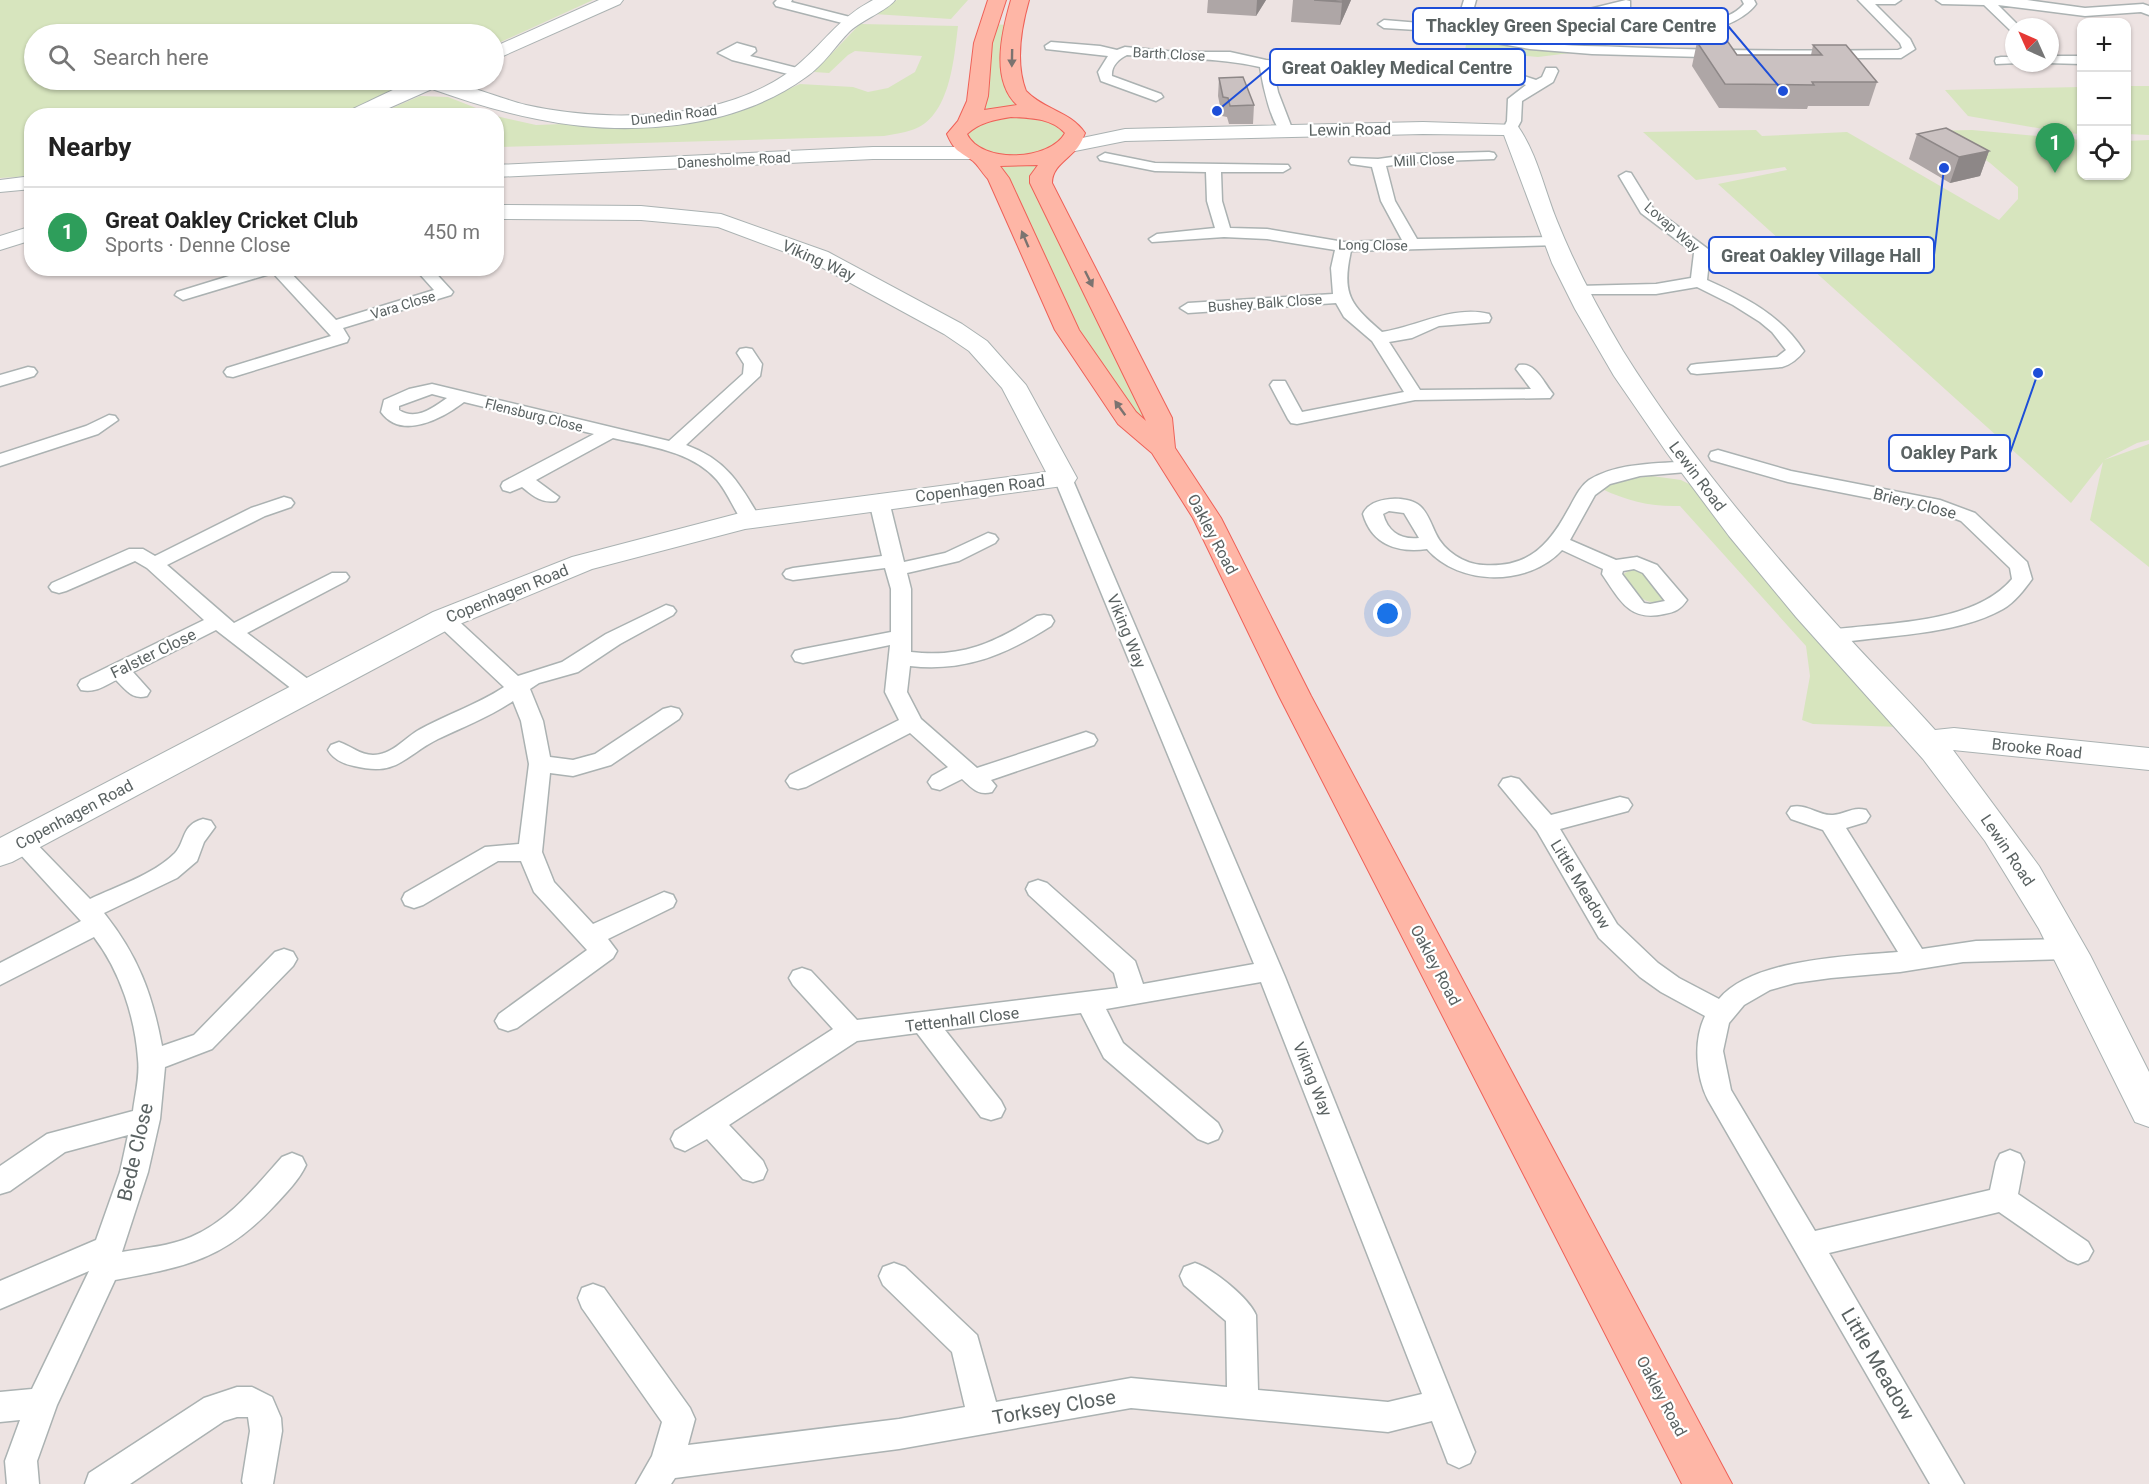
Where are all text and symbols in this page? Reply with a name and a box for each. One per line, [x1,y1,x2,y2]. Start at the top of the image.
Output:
callout: Thackley Green Special Care Centre [1413,8,1728,44]
text: Thackley Green Special Care Centre [1426,15,1716,36]
north arrow [2005,18,2059,72]
map controls [2077,18,2131,180]
button: + [2077,18,2131,72]
search box [24,24,504,90]
icon: search [45,41,78,74]
street label: Barth Close [1132,44,1206,64]
text: Search here [93,45,209,70]
one-way arrow [1007,48,1016,67]
callout: Great Oakley Medical Centre [1270,49,1525,85]
text: Great Oakley Medical Centre [1282,57,1513,78]
button: − [2077,72,2131,126]
street label: Dunedin Road [630,102,718,128]
street label: Lewin Road [1309,119,1391,140]
pin: 1 [2036,124,2074,173]
button: locate [2077,126,2131,180]
text: Nearby [48,132,131,162]
street label: Danesholme Road [677,149,791,171]
street label: Mill Close [1393,150,1455,170]
street label: Lovap Way [1641,199,1703,255]
text: Great Oakley Cricket Club [105,208,358,233]
text: 1 [62,220,73,244]
text: 450 m [424,220,480,244]
one-way arrow [1020,230,1029,247]
text: Sports · Denne Close [105,233,290,257]
street label: Viking Way [779,236,859,285]
street label: Long Close [1338,236,1408,254]
callout: Great Oakley Village Hall [1709,237,1934,273]
text: Great Oakley Village Hall [1721,245,1921,266]
one-way arrow [1084,270,1093,287]
street label: Vara Close [369,288,437,322]
street label: Bushey Balk Close [1207,291,1323,315]
street label: Flensburg Close [483,395,585,435]
one-way arrow [1114,401,1126,416]
callout: Oakley Park [1889,435,2010,471]
street label: Lewin Road [1665,438,1730,515]
text: Oakley Park [1901,442,1998,463]
street label: Copenhagen Road [914,471,1046,506]
street label: Briery Close [1871,484,1958,523]
street label: Oakley Road [1183,491,1242,578]
street label: Copenhagen Road [443,560,571,627]
street label: Viking Way [1103,591,1150,671]
your location [1373,599,1402,628]
street label: Falster Close [107,625,199,682]
street label: Brooke Road [1991,734,2083,763]
street label: Copenhagen Road [12,775,136,853]
street label: Lewin Road [1977,811,2039,890]
street label: Little Meadow [1547,836,1615,932]
street label: Oakley Road [1406,922,1465,1009]
street label: Tettenhall Close [904,1003,1020,1036]
street label: Viking Way [1289,1039,1336,1119]
street label: Bede Close [112,1101,158,1203]
street label: Little Meadow [1836,1304,1920,1424]
street label: Oakley Road [1632,1353,1691,1440]
street label: Torksey Close [990,1384,1118,1430]

